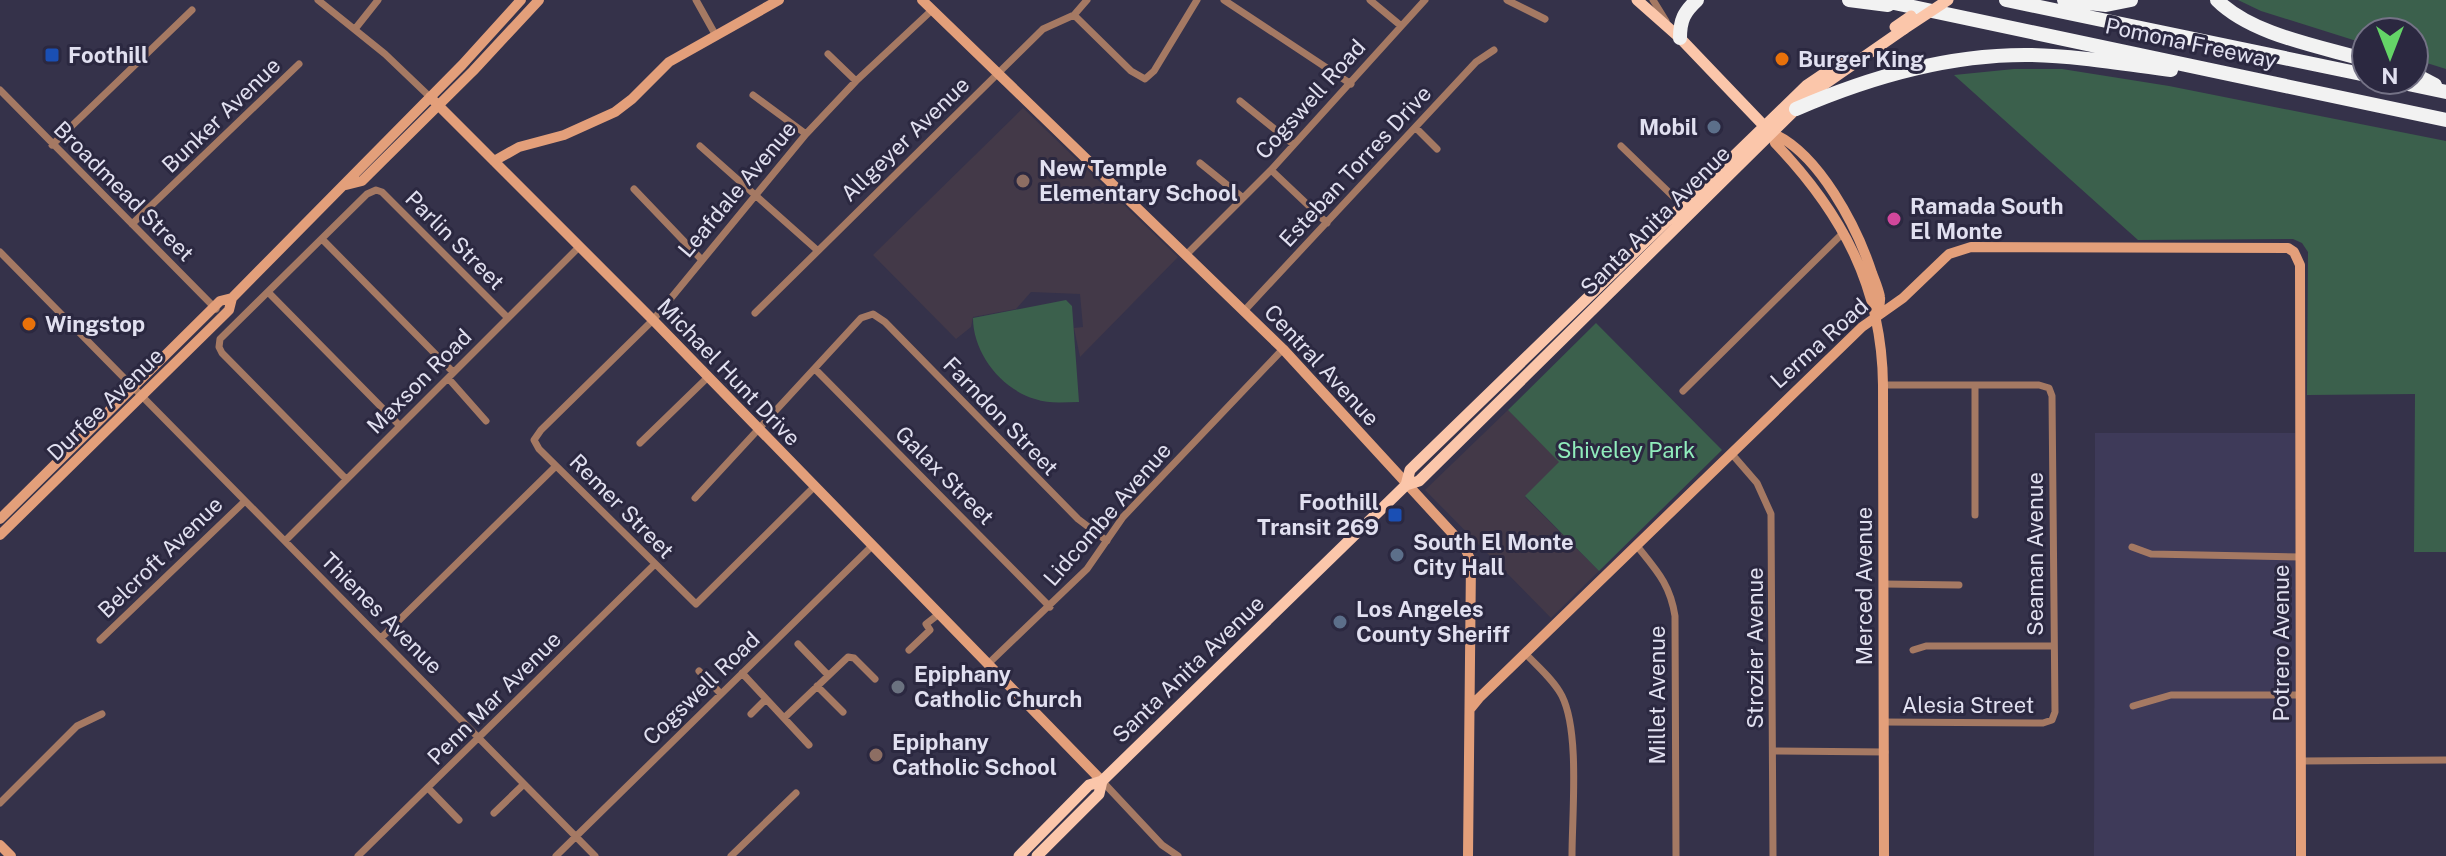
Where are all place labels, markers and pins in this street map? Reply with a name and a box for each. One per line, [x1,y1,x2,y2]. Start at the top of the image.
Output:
place label: Foothill [68,42,148,68]
marker: Foothill [43,46,61,64]
place label: Burger King [1798,46,1924,72]
marker: Burger King [1773,50,1791,68]
place label: Mobil [1639,114,1698,140]
marker: Mobil [1705,118,1723,136]
place label: New Temple Elementary School [1039,155,1238,206]
marker: New Temple Elementary School [1014,172,1032,190]
place label: Ramada South El Monte [1910,193,2063,244]
marker: Ramada South El Monte [1885,210,1903,228]
place label: Wingstop [45,311,145,337]
marker: Wingstop [20,315,38,333]
place label: Foothill Transit 269 [1257,489,1379,540]
marker: Foothill Transit 269 [1386,506,1404,524]
place label: South El Monte City Hall [1413,529,1574,580]
marker: South El Monte City Hall [1388,546,1406,564]
place label: Los Angeles County Sheriff [1356,596,1510,647]
marker: Los Angeles County Sheriff [1331,613,1349,631]
place label: Epiphany Catholic Church [914,661,1082,712]
marker: Epiphany Catholic Church [889,678,907,696]
place label: Epiphany Catholic School [892,729,1057,780]
marker: Epiphany Catholic School [867,746,885,764]

